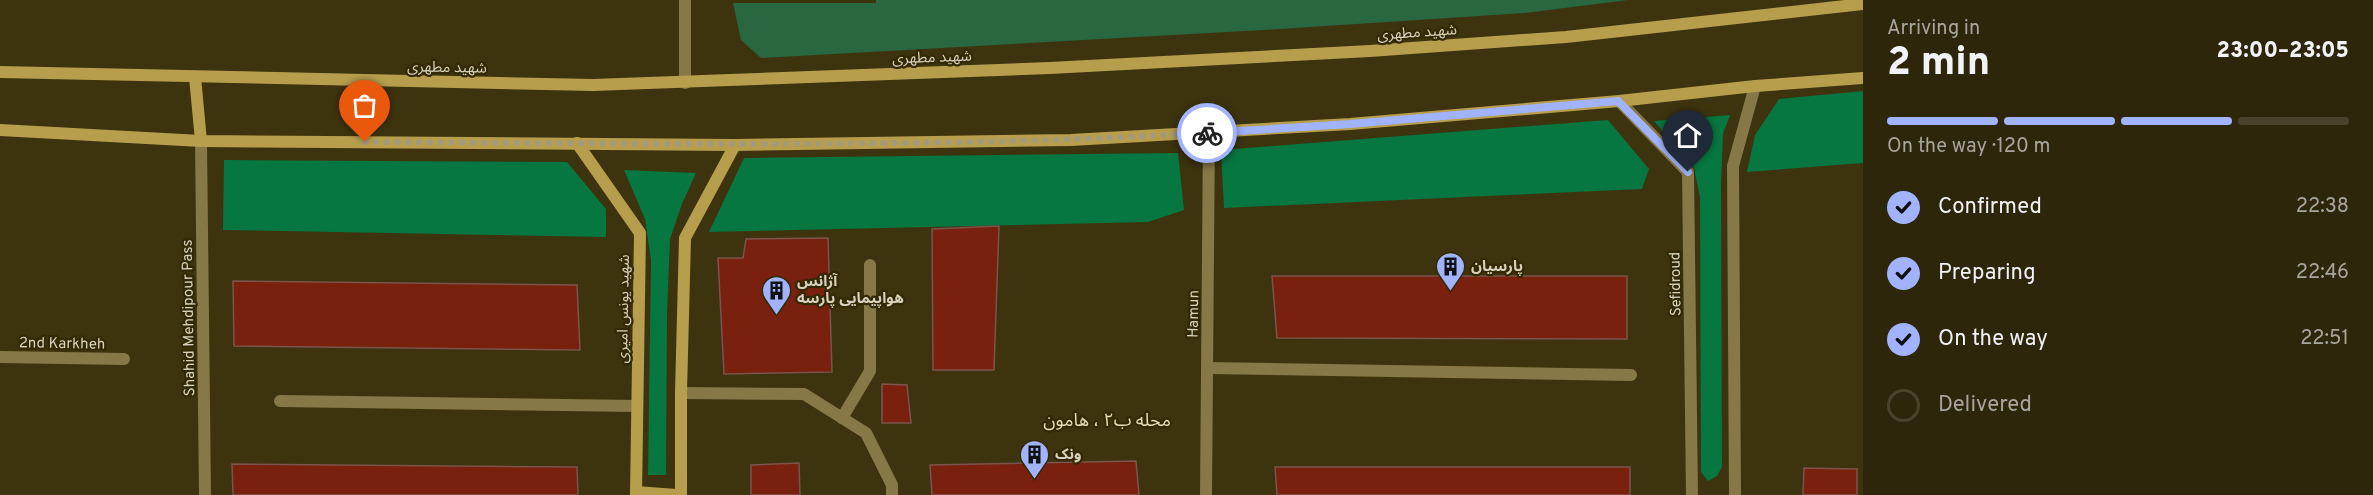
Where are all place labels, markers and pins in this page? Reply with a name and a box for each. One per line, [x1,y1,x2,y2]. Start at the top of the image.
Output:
pin [339,80,390,142]
pin [1662,110,1713,172]
building icon: پارسیان [1434,250,1466,292]
place label: پارسیان [1471,258,1523,277]
place label: آژانس هواپیمایی پارسه [797,273,904,309]
building icon: آژانس هواپیمایی پارسه [760,274,792,316]
building icon: ونک [1018,438,1050,480]
place label: ونک [1055,446,1082,465]

